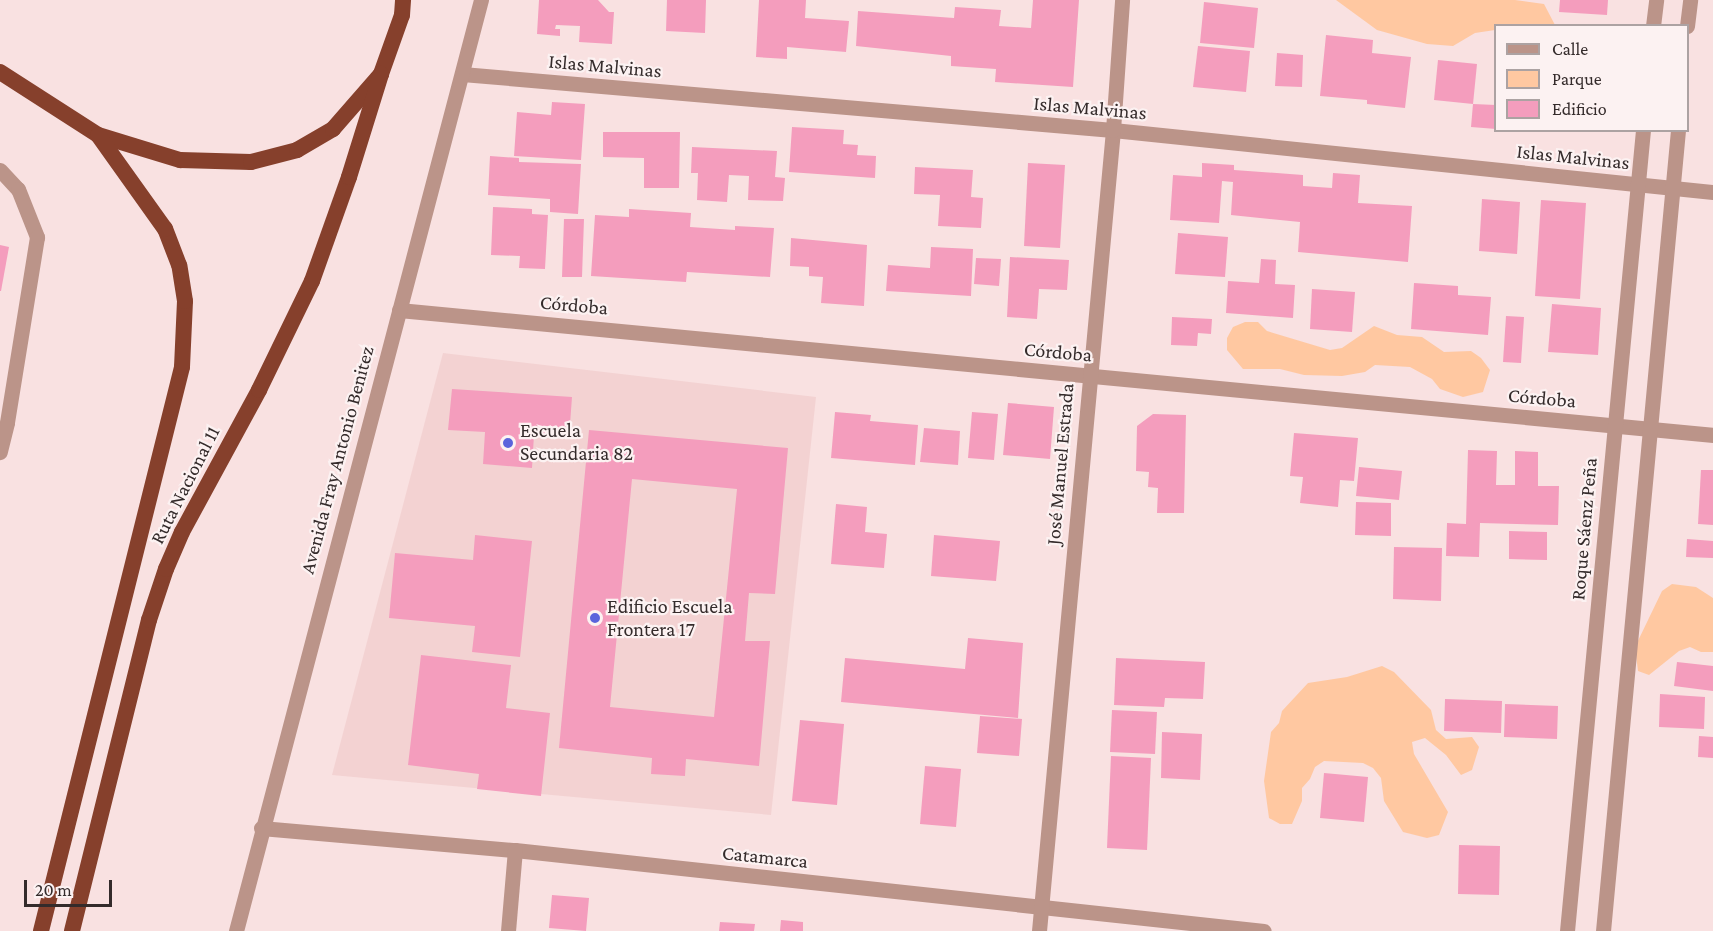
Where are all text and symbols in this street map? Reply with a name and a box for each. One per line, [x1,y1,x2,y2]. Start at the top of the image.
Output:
legend [1494,24,1689,132]
text: Calle [1552,39,1588,59]
street label: Islas Malvinas [547,49,663,83]
text: Parque [1552,69,1602,89]
street label: Islas Malvinas [1032,91,1148,125]
text: Edificio [1552,99,1607,119]
street label: Islas Malvinas [1515,139,1631,175]
street label: Córdoba [539,290,609,320]
street label: Córdoba [1023,337,1093,367]
street label: Avenida Fray Antonio Benitez [295,344,379,576]
street label: José Manuel Estrada [1041,382,1079,546]
street label: Córdoba [1507,383,1577,413]
place label: Escuela Secundaria 82 [520,419,633,466]
street label: Ruta Nacional 11 [145,422,225,548]
marker: Escuela Secundaria 82 [501,436,515,450]
street label: Roque Sáenz Peña [1566,457,1602,601]
place label: Edificio Escuela Frontera 17 [607,594,732,641]
marker: Edificio Escuela Frontera 17 [588,611,602,625]
street label: Catamarca [721,841,809,873]
scale bar [27,868,116,906]
text: 20 m [35,880,72,900]

